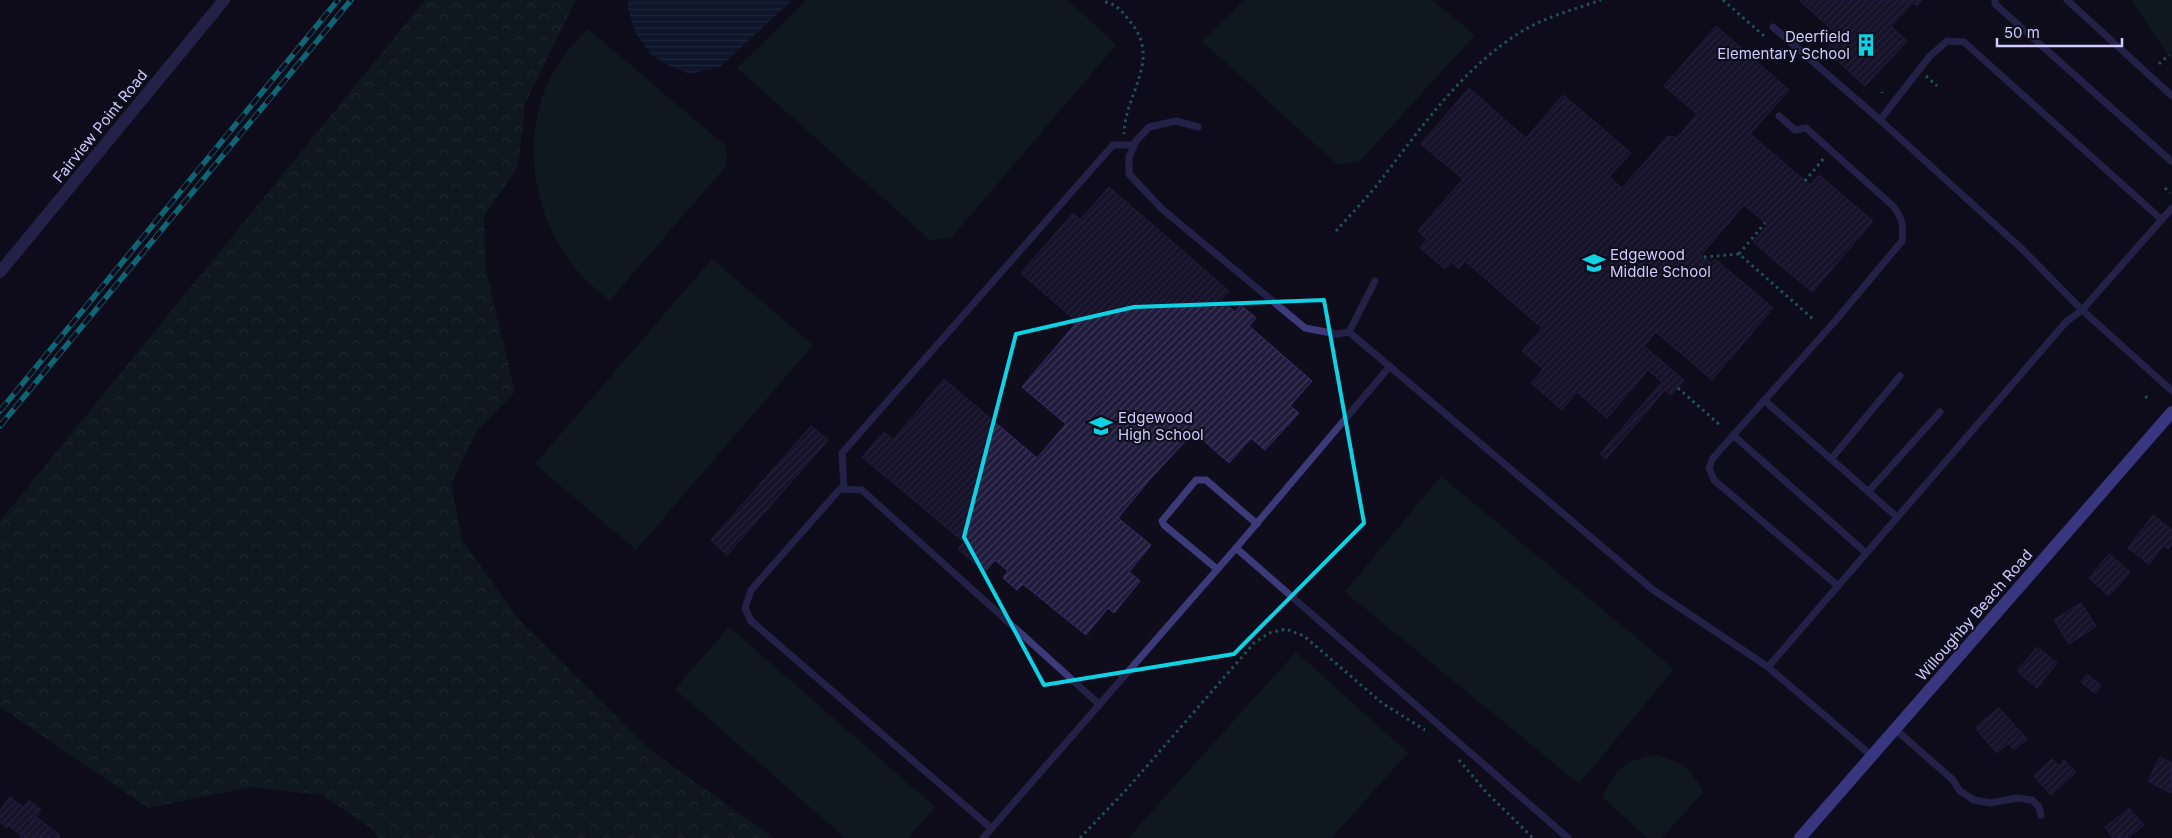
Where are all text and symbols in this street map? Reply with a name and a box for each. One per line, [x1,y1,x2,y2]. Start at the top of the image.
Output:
scale bar [1997,15,2122,47]
text: 50 m [2004,23,2040,42]
place label: Deerfield Elementary School [1717,27,1850,63]
building icon: Deerfield Elementary School [1853,32,1879,58]
street label: Fairview Point Road [49,66,151,186]
place label: Edgewood Middle School [1610,245,1711,281]
school or university icon: Edgewood Middle School [1581,250,1607,276]
place label: Edgewood High School [1118,408,1204,444]
school or university icon: Edgewood High School [1088,413,1114,439]
street label: Willoughby Beach Road [1912,545,2036,685]

